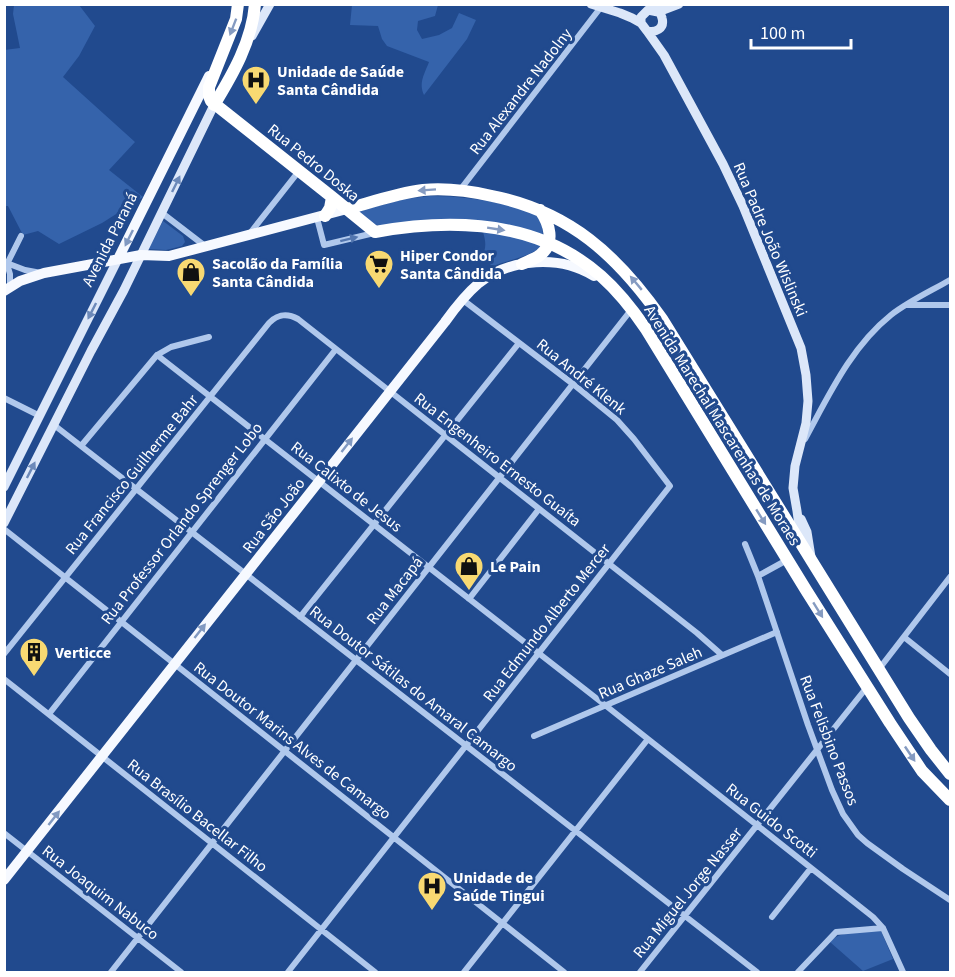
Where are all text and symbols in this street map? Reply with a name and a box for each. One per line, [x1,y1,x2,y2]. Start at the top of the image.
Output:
scale bar [751,12,852,50]
one-way arrow [227,18,237,36]
text: 100 m [760,21,805,46]
street label: Rua Alexandre Nadolny [464,23,578,160]
place label: Unidade de Saúde Santa Cândida [277,61,404,101]
hospital icon: Unidade de Saúde Santa Cândida [240,64,272,106]
street label: Rua Pedro Doska [263,119,364,207]
street label: Rua Padre João Wislinski [728,159,813,320]
one-way arrow [172,175,181,192]
one-way arrow [417,186,436,195]
street label: Avenida Paraná [77,188,143,290]
one-way arrow [486,225,505,234]
one-way arrow [124,229,133,246]
one-way arrow [340,233,359,243]
place label: Hiper Condor Santa Cândida [400,245,502,285]
supermarket icon: Hiper Condor Santa Cândida [363,248,395,290]
place label: Sacolão da Família Santa Cândida [212,253,343,293]
shop icon: Sacolão da Família Santa Cândida [175,256,207,298]
one-way arrow [629,275,642,291]
street label: Avenida Marechal Mascarenhas de Moraes [639,301,806,550]
one-way arrow [87,302,97,319]
street label: Rua André Klenk [532,334,631,420]
street label: Rua Engenheiro Ernesto Guaíta [409,388,586,532]
street label: Rua Francisco Guilherme Bahr [60,390,204,559]
street label: Rua Professor Orlando Sprenger Lobo [96,418,268,629]
street label: Rua Calixto de Jesus [286,436,407,537]
one-way arrow [341,438,353,453]
one-way arrow [26,462,36,479]
street label: Rua São João [237,473,310,558]
one-way arrow [756,509,767,525]
street label: Rua Edmundo Alberto Mercer [478,539,616,706]
shop icon: Le Pain [453,550,485,592]
street label: Rua Macapá [361,552,428,629]
place label: Le Pain [490,556,541,578]
street label: Rua Doutor Sátilas do Amaral Camargo [305,601,522,777]
one-way arrow [813,601,824,618]
one-way arrow [194,624,206,639]
building icon: Verticce [18,636,50,678]
street label: Rua Ghaze Saleh [595,641,706,705]
place label: Verticce [54,642,111,664]
street label: Rua Doutor Marins Alves de Camargo [189,657,396,825]
street label: Rua Felisbino Passos [794,672,864,809]
one-way arrow [904,745,916,761]
street label: Rua Brasílio Bacellar Filho [122,754,272,878]
street label: Rua Guido Scotti [721,778,822,864]
one-way arrow [47,810,59,825]
street label: Rua Miguel Jorge Nasser [628,822,748,963]
street label: Rua Joaquim Nabuco [37,840,163,945]
place label: Unidade de Saúde Tingui [453,867,545,907]
hospital icon: Unidade de Saúde Tingui [416,870,448,912]

